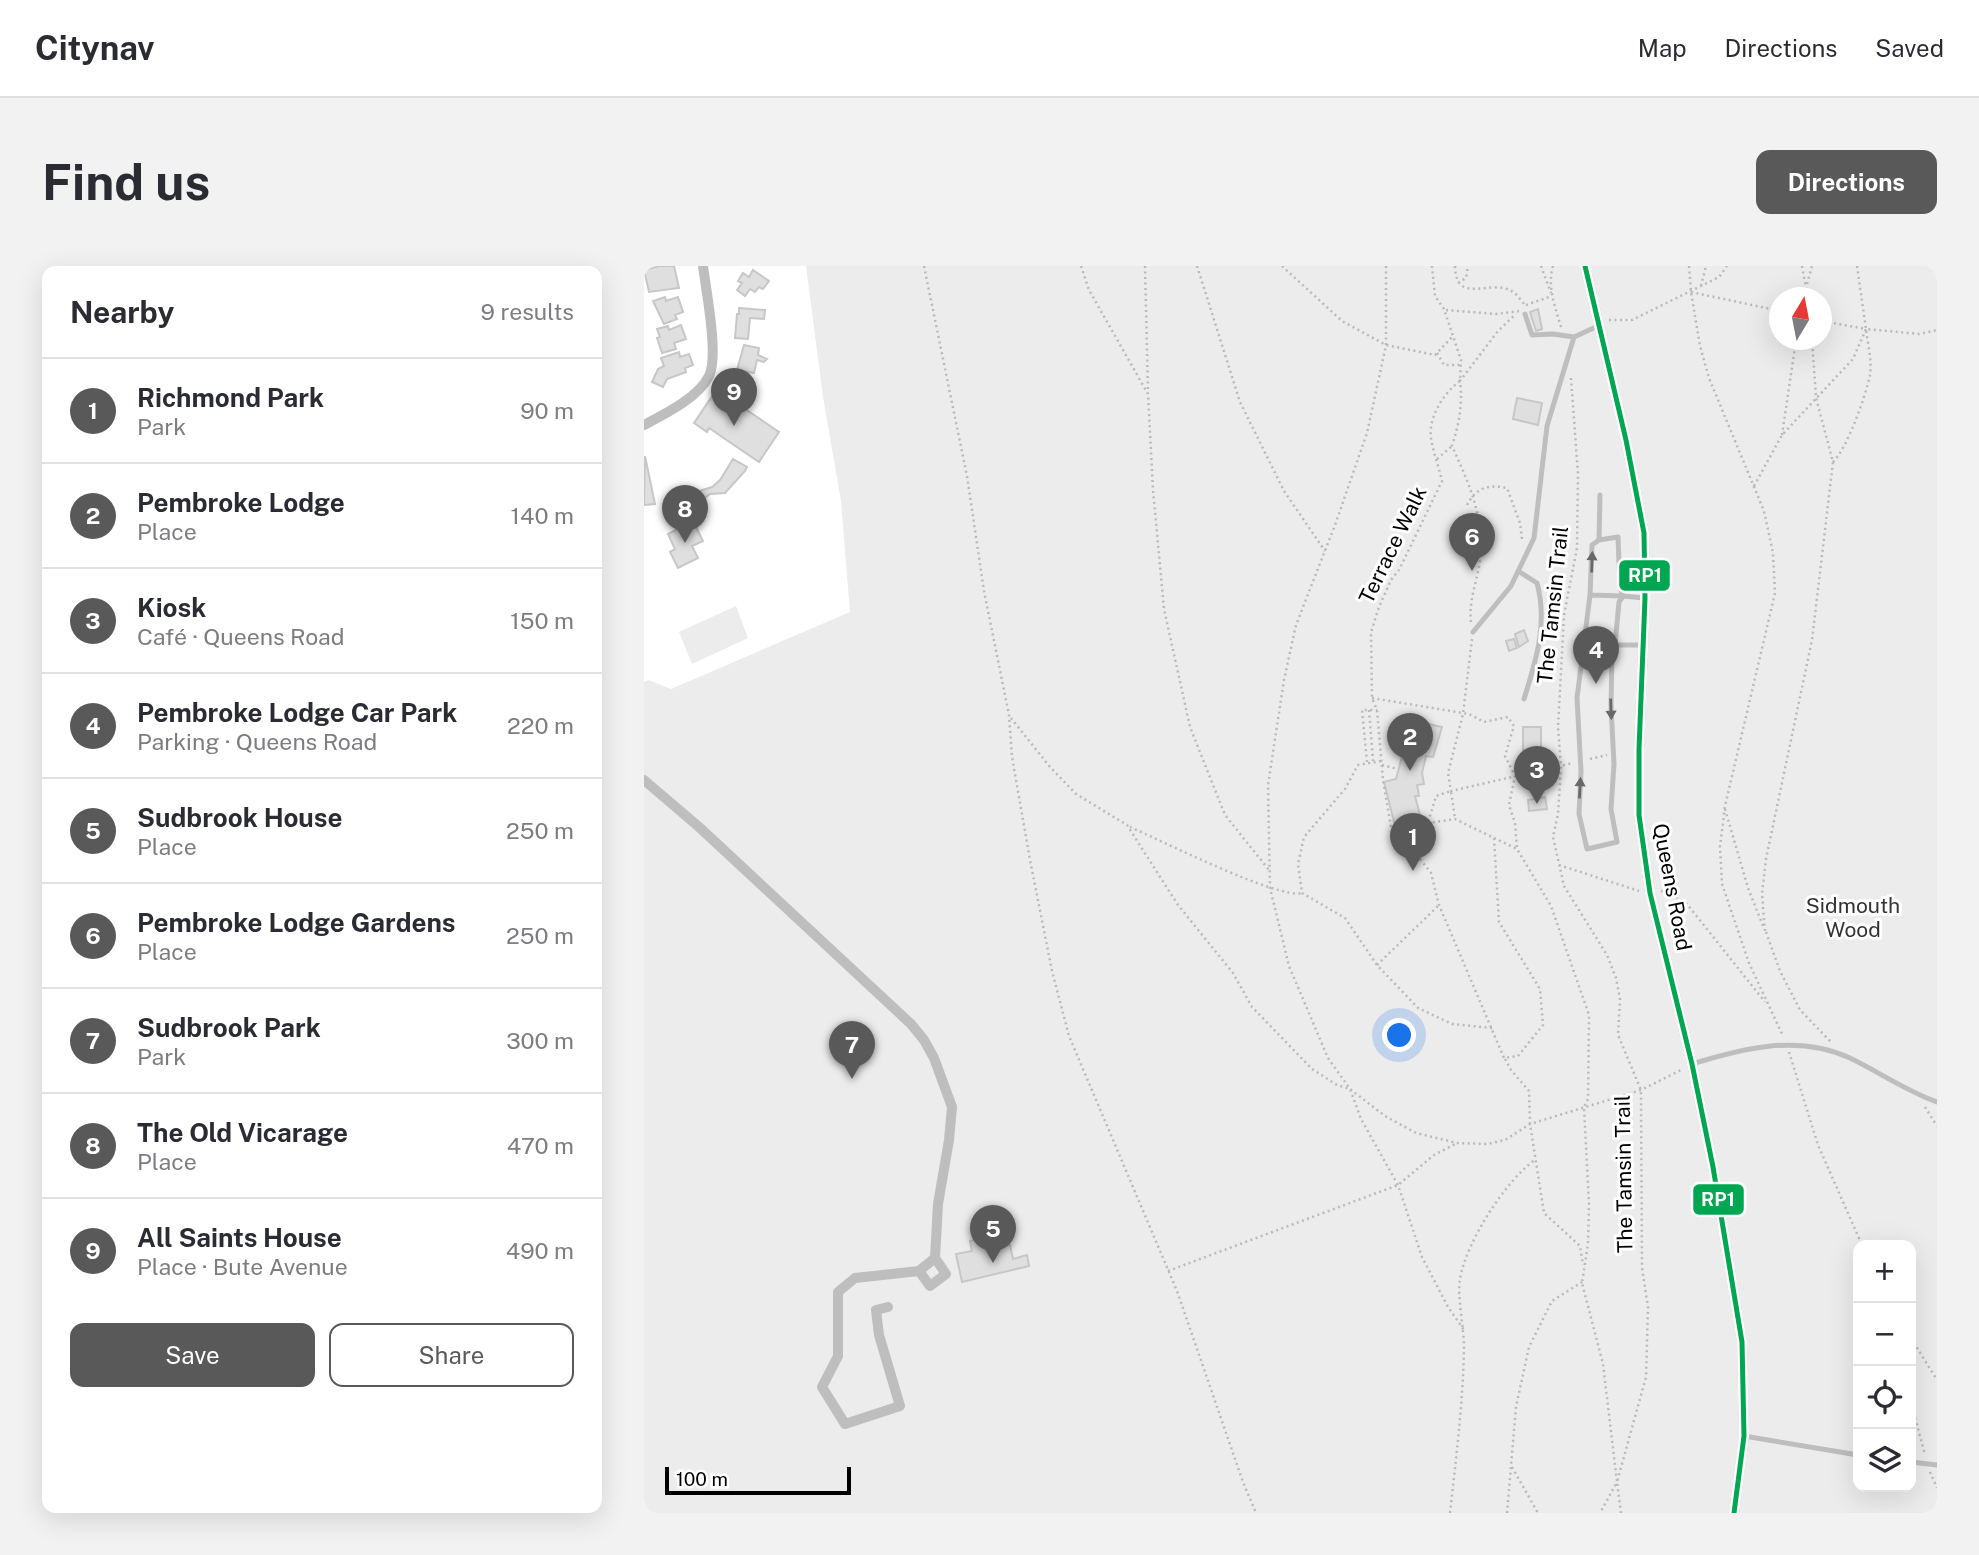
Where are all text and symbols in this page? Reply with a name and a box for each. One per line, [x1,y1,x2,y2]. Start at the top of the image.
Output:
text: Citynav [35,29,155,67]
text: Map [1638,34,1687,62]
text: Directions [1725,34,1837,62]
text: Saved [1875,34,1944,62]
button: Directions [1756,150,1937,214]
text: Find us [42,153,210,211]
north arrow [1769,287,1832,350]
text: Nearby [70,294,174,330]
text: 9 results [481,298,574,325]
pin: 9 [711,368,757,426]
text: Richmond Park [137,382,324,413]
text: 1 [88,397,98,424]
text: 90 m [520,397,574,424]
text: Park [137,413,186,440]
street label: Terrace Walk [1353,482,1432,607]
pin: 8 [662,485,708,543]
text: Pembroke Lodge [137,487,345,518]
text: 2 [86,502,100,529]
text: 140 m [511,502,574,529]
pin: 6 [1449,513,1495,571]
text: Place [137,518,197,545]
street label: The Tamsin Trail [1532,525,1573,685]
one-way arrow [1586,550,1597,572]
line badge: RP1 [1618,559,1671,592]
text: RP1 [1628,564,1662,586]
text: Kiosk [137,592,206,623]
text: 3 [85,607,101,634]
text: 150 m [510,607,574,634]
text: Café · Queens Road [137,623,345,650]
pin: 4 [1573,626,1619,684]
text: Pembroke Lodge Car Park [137,697,457,728]
one-way arrow [1606,698,1617,720]
text: 4 [85,712,101,739]
text: 220 m [507,712,574,739]
pin: 2 [1387,713,1433,771]
text: Parking · Queens Road [137,728,377,755]
pin: 3 [1514,746,1560,804]
one-way arrow [1575,777,1586,799]
text: Sudbrook House [137,802,342,833]
pin: 1 [1390,813,1436,871]
text: 5 [85,817,101,844]
text: 250 m [506,817,574,844]
street label: Queens Road [1648,821,1697,953]
text: Place [137,833,197,860]
park label: Sidmouth Wood [1806,893,1900,942]
text: Pembroke Lodge Gardens [137,907,456,938]
text: 6 [85,922,101,949]
text: 250 m [506,922,574,949]
text: Place [137,938,197,965]
text: Sudbrook Park [137,1012,321,1043]
your location [1382,1018,1416,1052]
pin: 7 [829,1021,875,1079]
text: 7 [86,1027,100,1054]
text: 300 m [506,1027,574,1054]
text: Park [137,1043,186,1070]
street label: The Tamsin Trail [1610,1095,1637,1253]
text: The Old Vicarage [137,1117,348,1148]
text: 8 [85,1132,101,1159]
text: 470 m [507,1132,574,1159]
text: Place [137,1148,197,1175]
line badge: RP1 [1692,1183,1745,1216]
text: RP1 [1701,1188,1735,1210]
pin: 5 [970,1205,1016,1263]
text: All Saints House [137,1222,342,1253]
text: 9 [85,1237,101,1264]
text: 490 m [506,1237,574,1264]
map controls [1853,1240,1916,1492]
button: + [1853,1240,1916,1303]
text: Place · Bute Avenue [137,1253,348,1280]
button: − [1853,1303,1916,1366]
button: Save [70,1323,315,1387]
button: Share [329,1323,574,1387]
button: locate [1853,1366,1916,1429]
button: layers [1853,1429,1916,1492]
scale bar [665,1464,850,1496]
text: 100 m [676,1468,728,1490]

